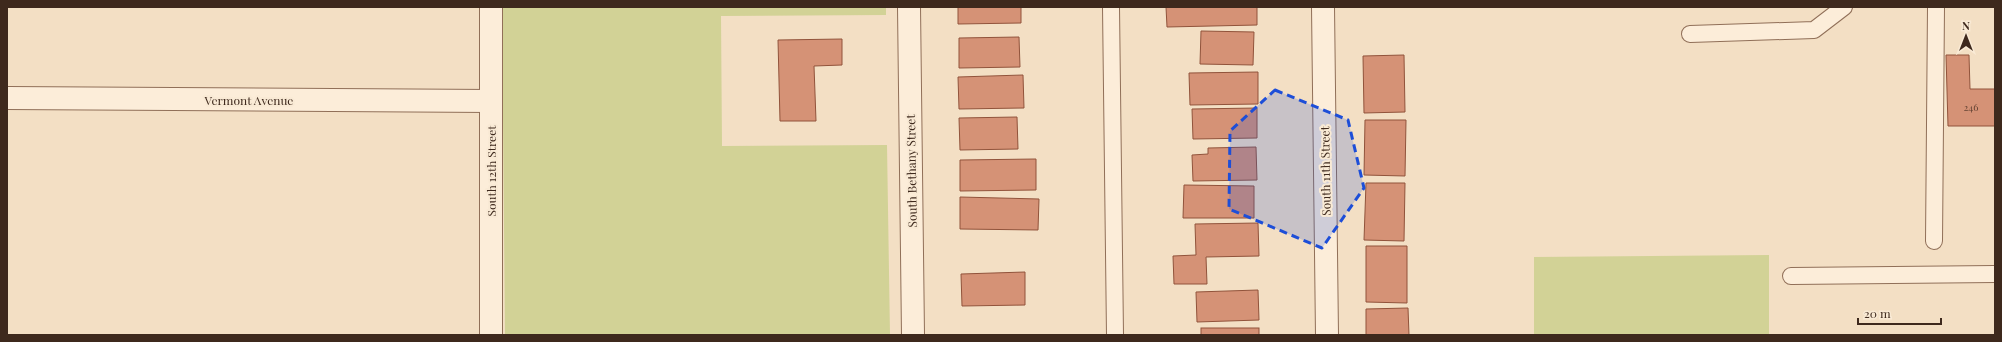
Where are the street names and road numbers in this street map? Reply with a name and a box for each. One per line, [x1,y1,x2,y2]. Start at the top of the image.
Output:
street label: Vermont Avenue [204,92,293,108]
street label: South Bethany Street [902,114,920,228]
street label: South 12th Street [483,125,499,217]
street label: South 11th Street [1316,125,1334,216]

